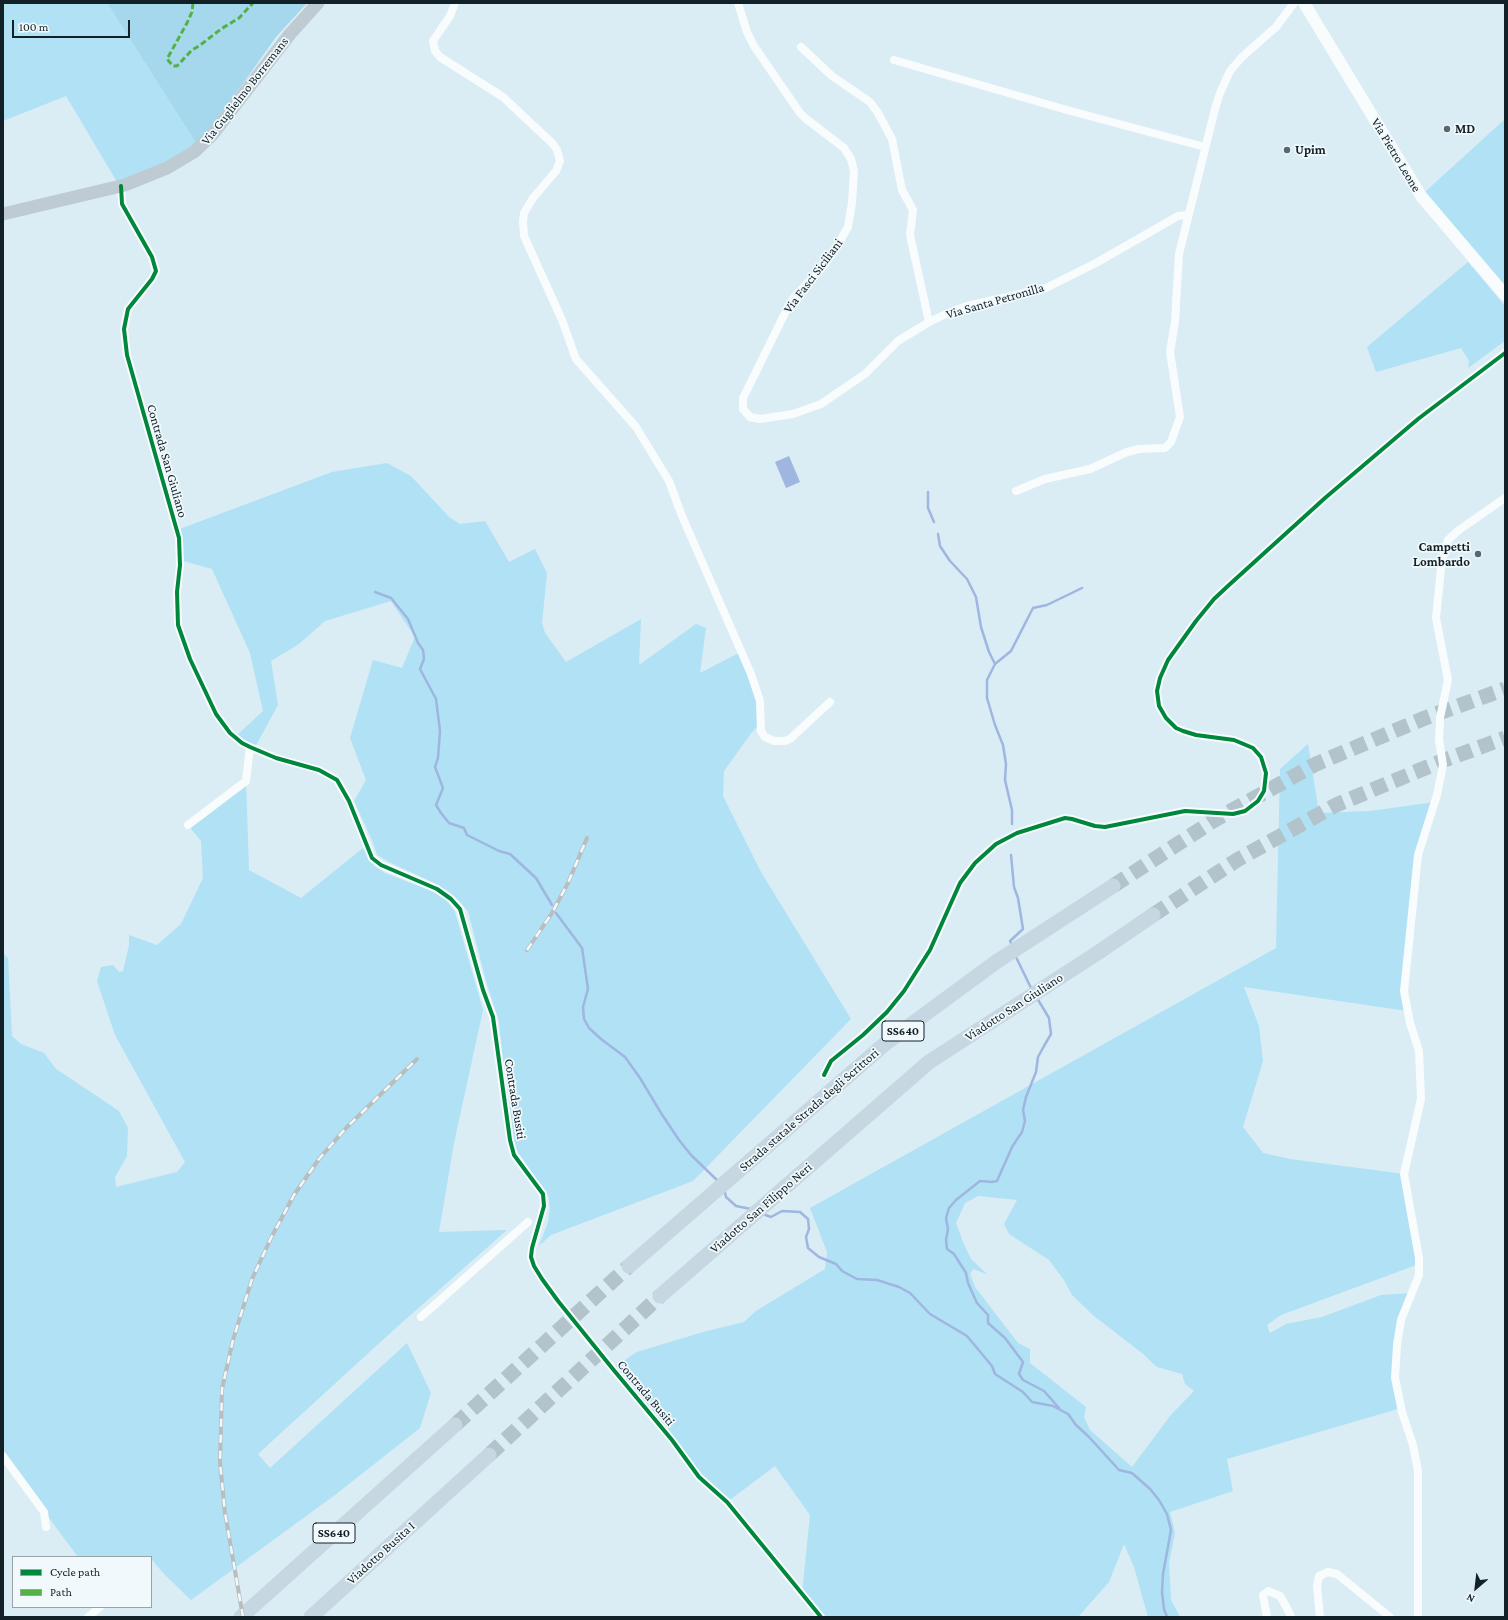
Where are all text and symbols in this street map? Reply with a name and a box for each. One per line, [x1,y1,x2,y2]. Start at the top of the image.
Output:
scale bar [14,12,132,38]
text: 100 m [19,20,48,34]
street label: Via Guglielmo Borremans [198,34,292,148]
street label: Via Pietro Leone [1368,115,1424,195]
place label: MD [1455,121,1475,137]
marker: MD [1442,124,1452,134]
place label: Upim [1295,142,1326,158]
marker: Upim [1282,145,1292,155]
street label: Via Fasci Siciliani [780,236,846,316]
street label: Via Santa Petronilla [944,280,1046,322]
street label: Contrada San Giuliano [143,402,191,520]
place label: Campetti Lombardo [1413,539,1470,570]
marker: Campetti Lombardo [1473,549,1483,559]
street label: Viadotto San Giuliano [962,970,1066,1044]
road number: SS640 [882,1021,924,1041]
street label: Strada statale Strada degli Scrittori [736,1045,882,1175]
street label: Contrada Busiti [501,1058,529,1140]
street label: Viadotto San Filippo Neri [707,1159,815,1257]
street label: Contrada Busiti [614,1357,678,1429]
street label: Viadotto Busita I [344,1518,418,1588]
road number: SS640 [313,1523,355,1543]
legend [12,1556,152,1608]
text: Cycle path [50,1565,100,1579]
north arrow [1456,1568,1496,1608]
text: Path [50,1585,72,1599]
text: N [1464,1592,1476,1606]

